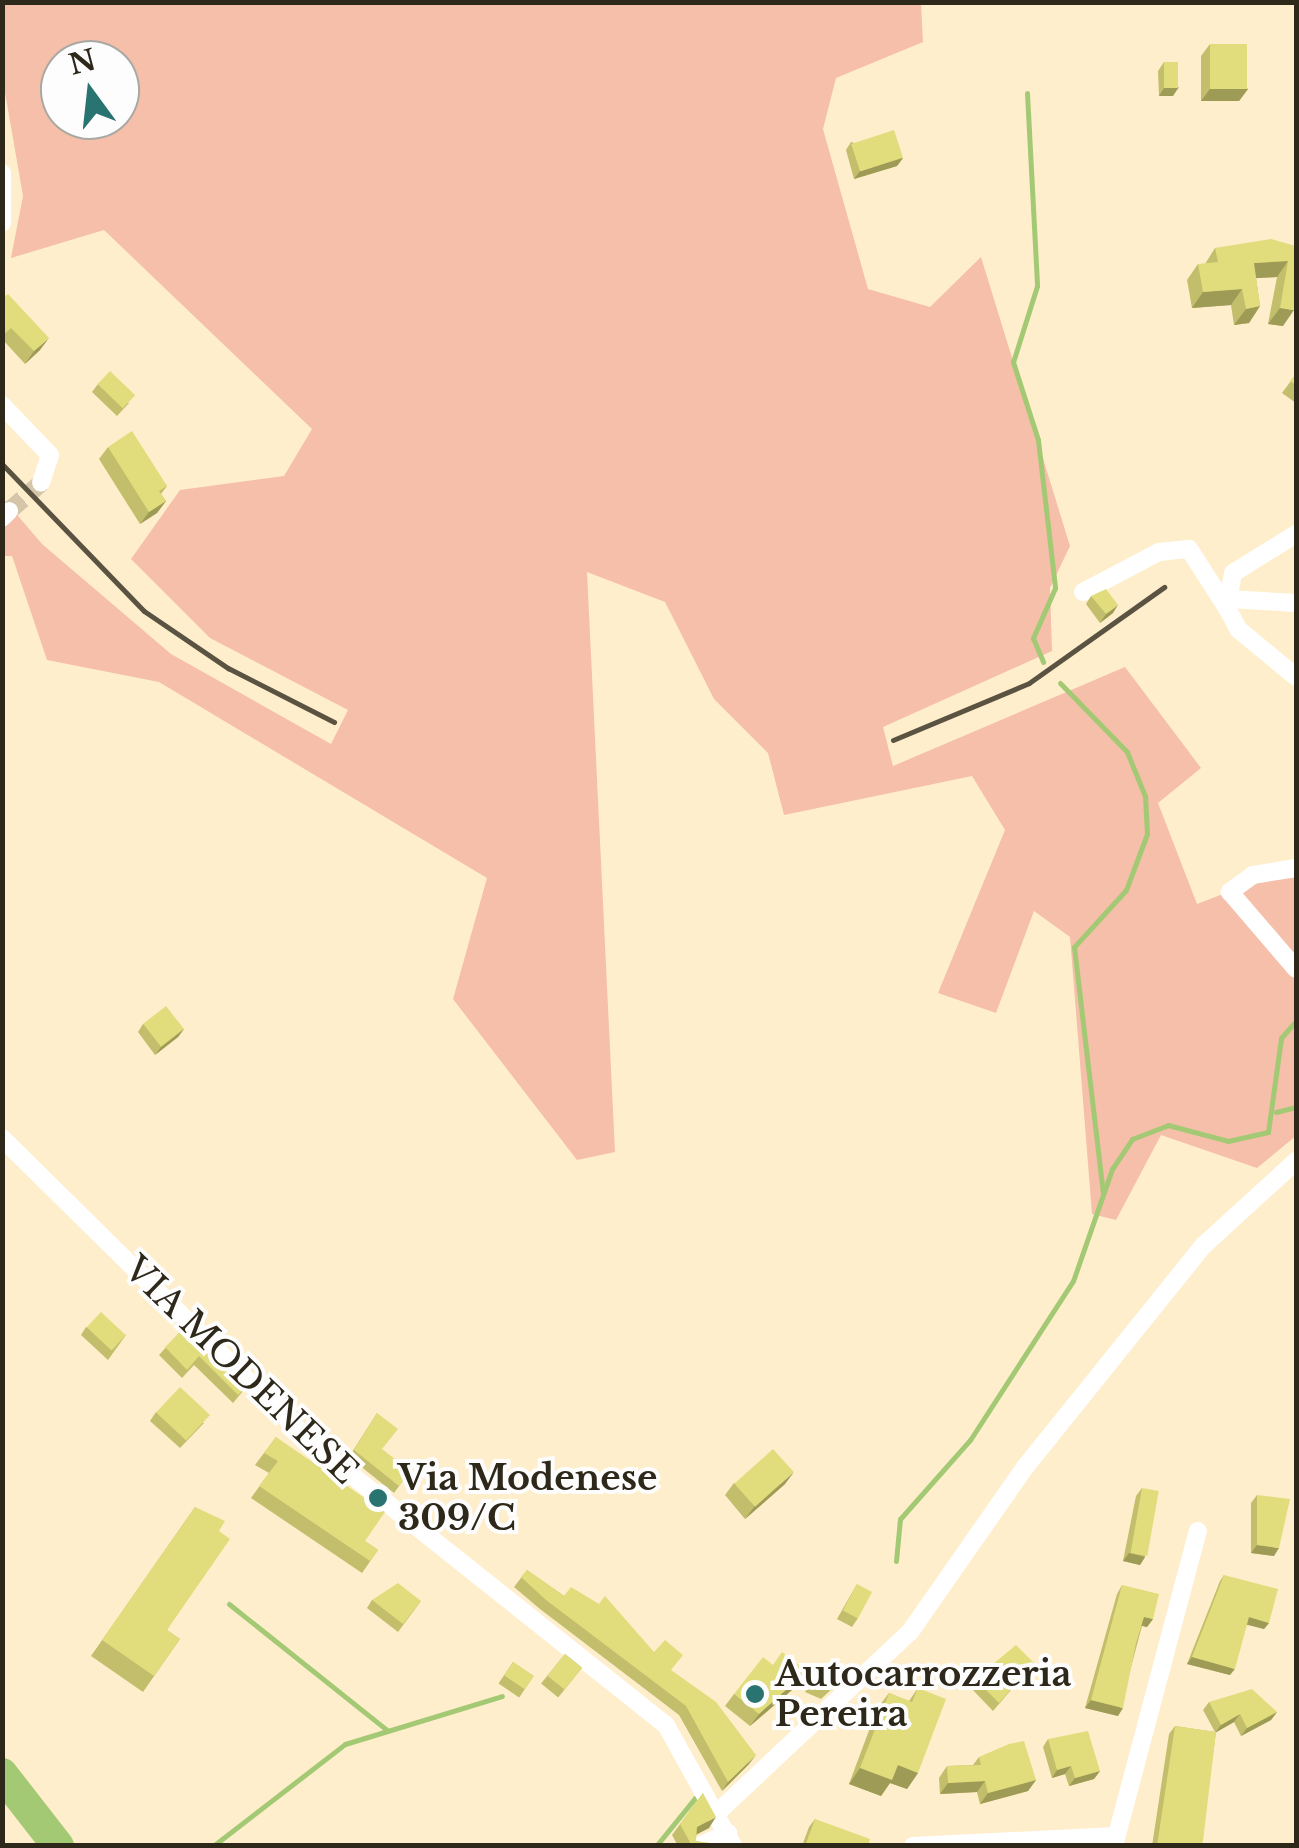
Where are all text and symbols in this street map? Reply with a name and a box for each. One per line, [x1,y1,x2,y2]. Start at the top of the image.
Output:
north arrow [40,40,140,140]
text: N [65,42,100,83]
street label: VIA MODENESE [115,1247,367,1493]
place label: Via Modenese 309/C [398,1457,658,1539]
marker: Via Modenese 309/C [367,1487,389,1509]
place label: Autocarrozzeria Pereira [775,1653,1072,1735]
marker: Autocarrozzeria Pereira [744,1683,766,1705]

